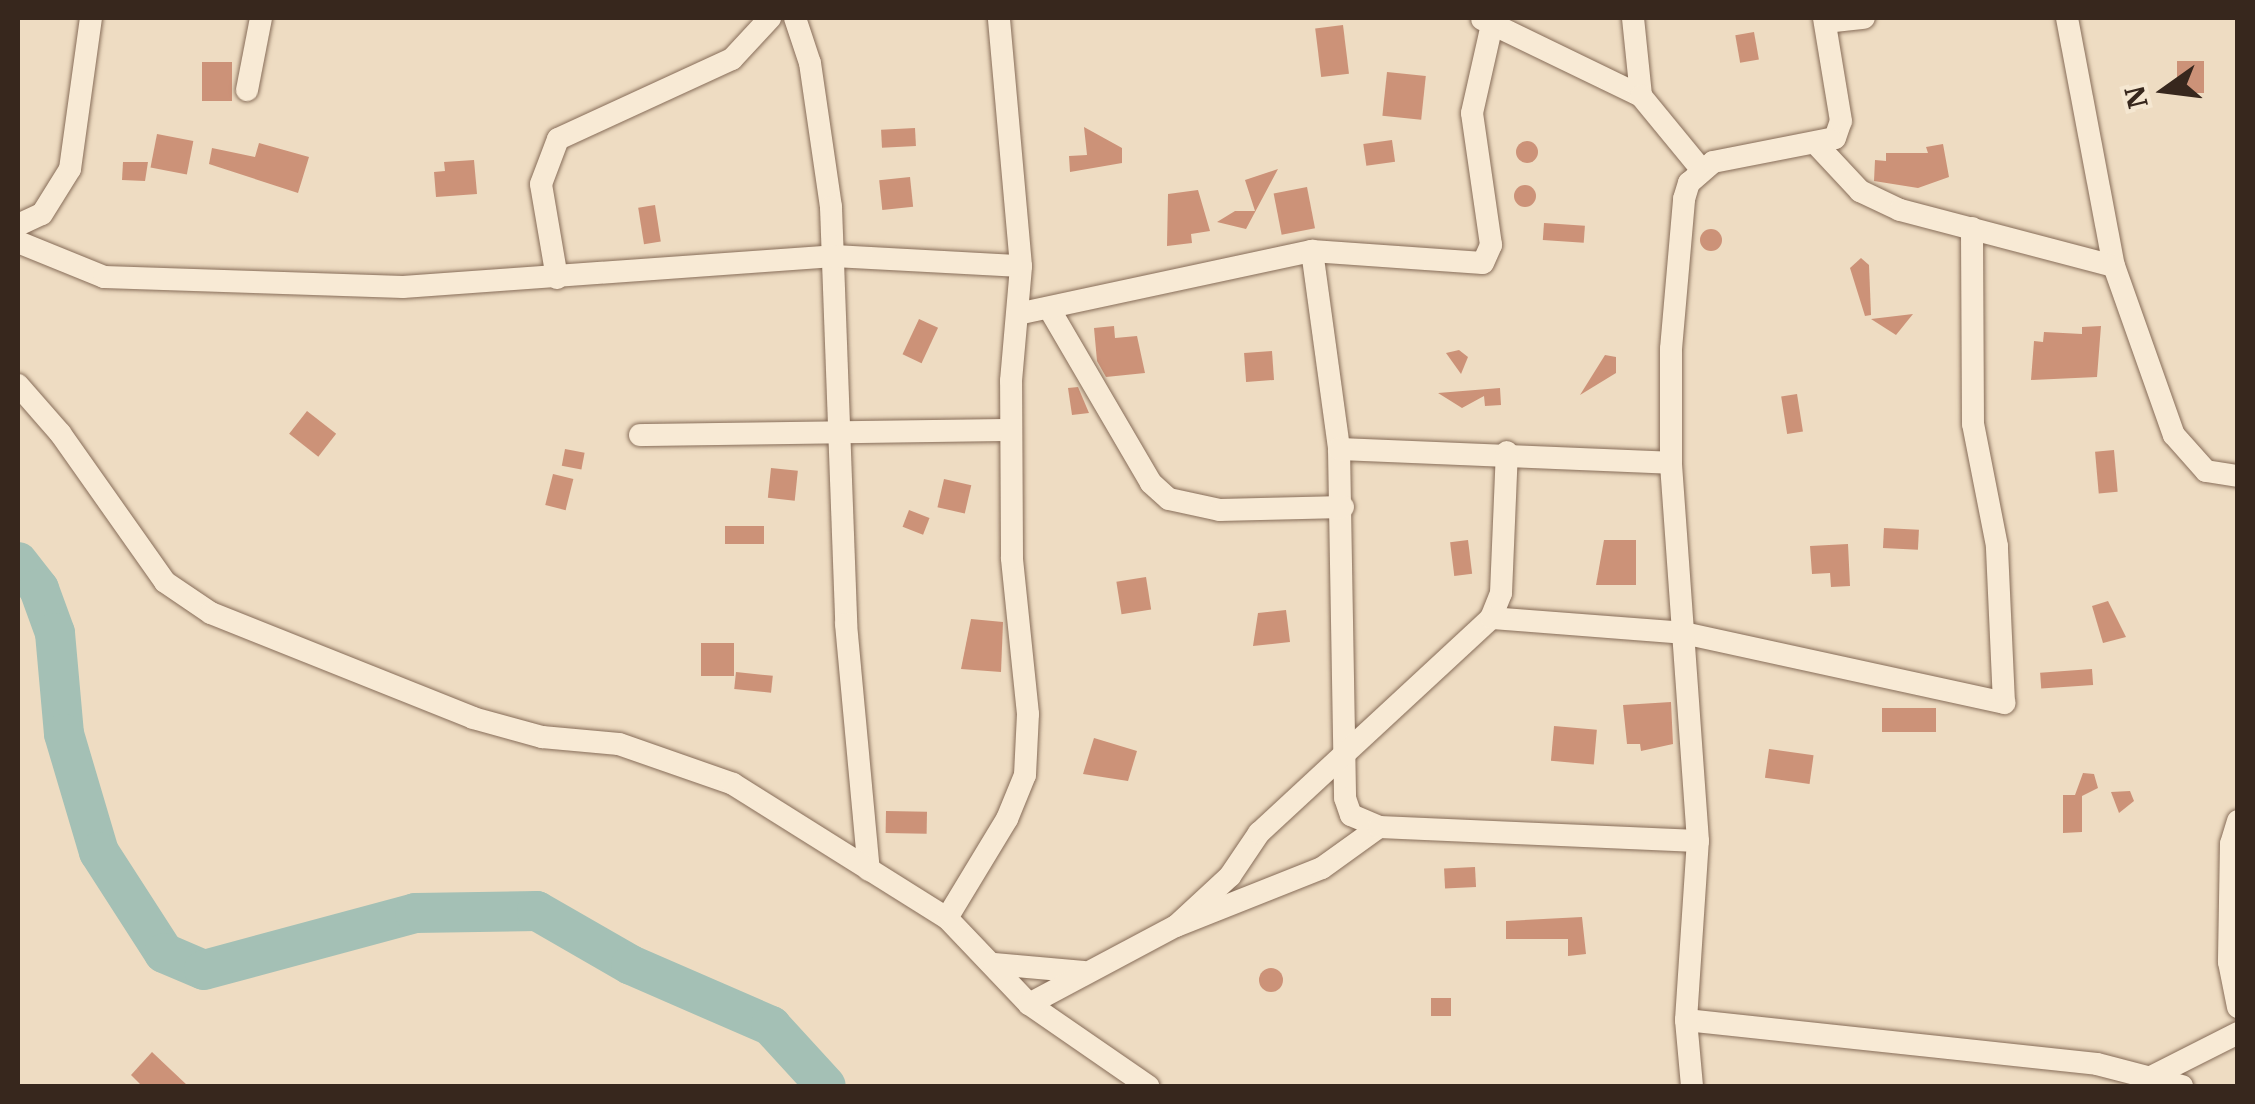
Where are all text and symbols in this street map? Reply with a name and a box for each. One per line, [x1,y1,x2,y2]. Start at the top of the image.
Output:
north arrow [2115,40,2215,140]
text: N [2115,82,2156,113]

